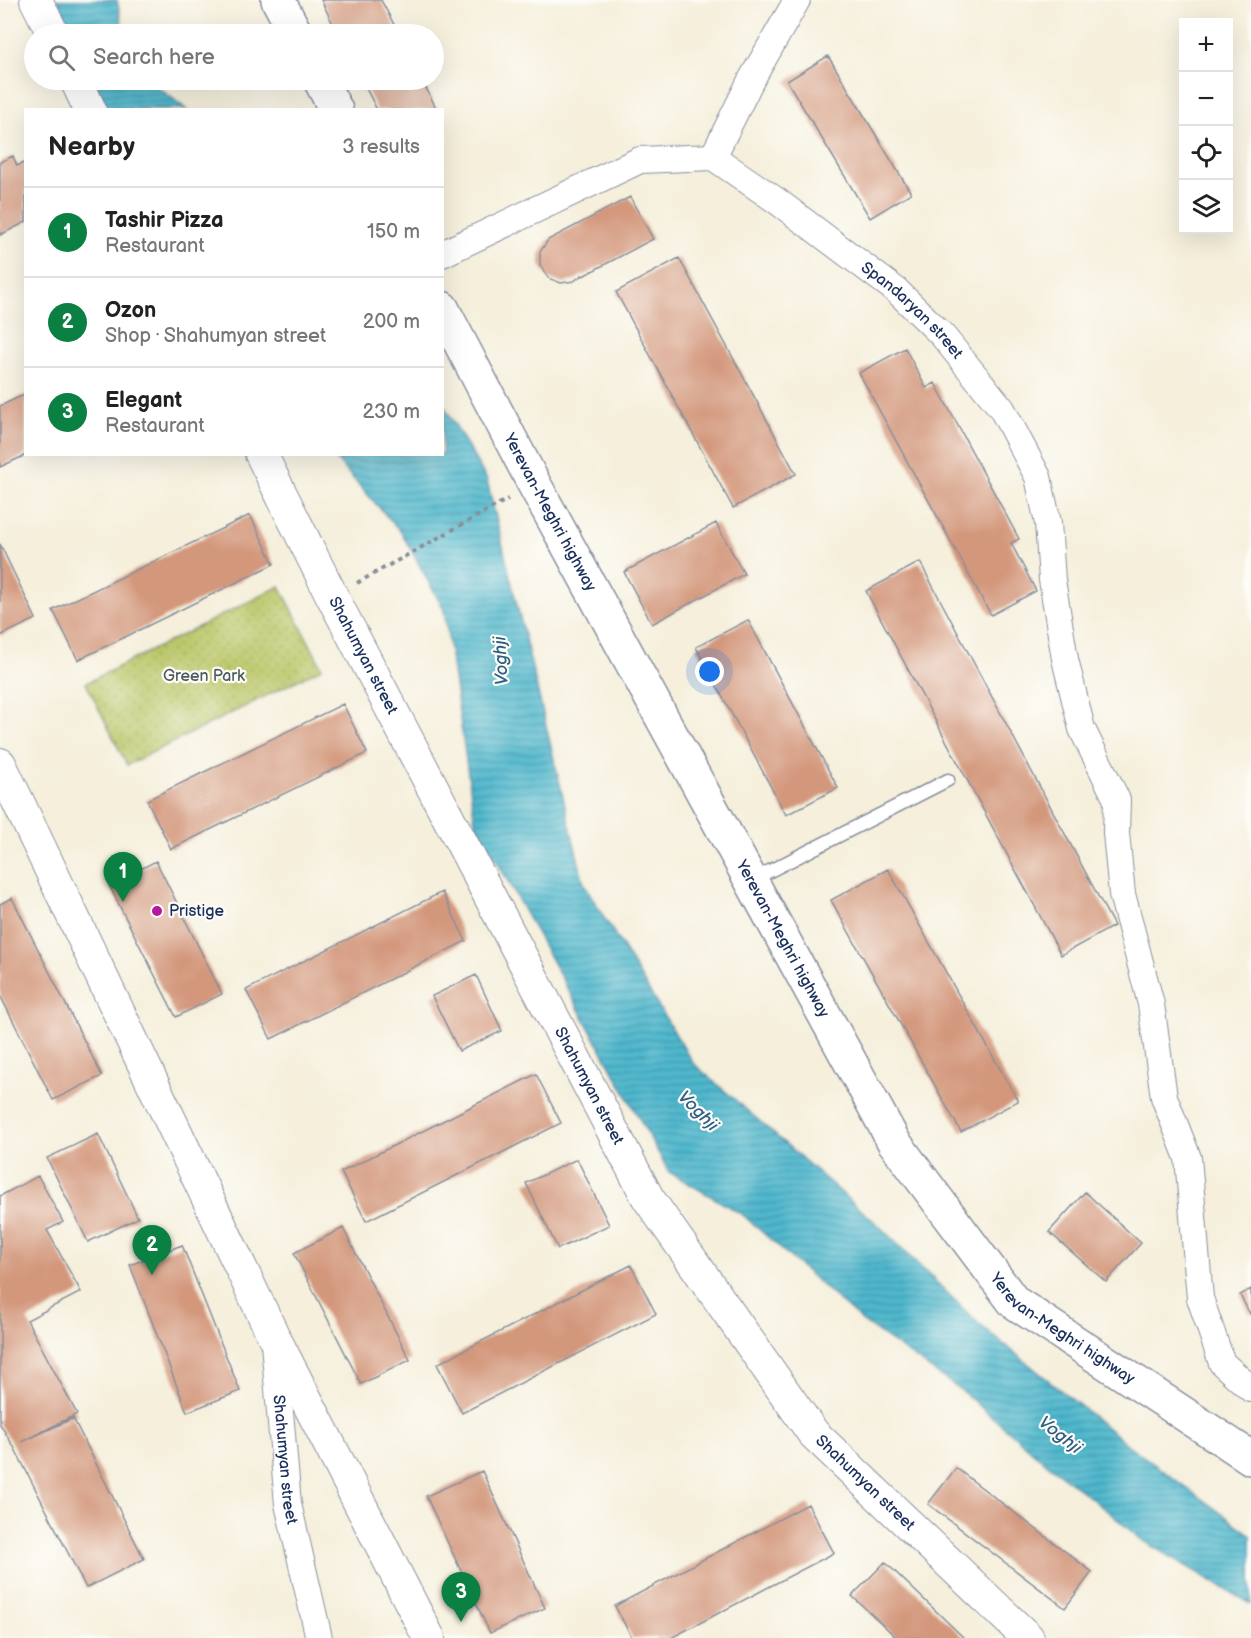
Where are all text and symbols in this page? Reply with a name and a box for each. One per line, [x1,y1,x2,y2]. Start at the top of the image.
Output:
map controls [1179,18,1233,234]
button: + [1179,18,1233,72]
search box [24,24,444,90]
icon: search [45,41,78,74]
text: Search here [93,44,215,71]
button: − [1179,72,1233,126]
button: locate [1179,126,1233,180]
text: Nearby [48,132,135,163]
text: 3 results [342,135,420,159]
button: layers [1179,180,1233,234]
text: Tashir Pizza [105,207,224,234]
text: 1 [63,220,72,244]
text: 150 m [367,220,420,244]
text: Restaurant [105,234,205,258]
street label: Spandaryan street [857,258,967,363]
text: Ozon [105,297,156,324]
text: 2 [62,310,73,334]
text: 200 m [363,310,420,334]
text: Shop · Shahumyan street [105,324,326,348]
text: Elegant [105,387,182,414]
text: 3 [62,400,73,424]
text: 230 m [363,400,420,424]
text: Restaurant [105,414,205,438]
street label: Yerevan-Meghri highway [499,429,601,595]
street label: Shahumyan street [325,594,402,718]
water label: Voghji [489,635,513,686]
your location [695,657,724,686]
park label: Green Park [163,667,245,686]
pin: 1 [104,852,142,902]
street label: Yerevan-Meghri highway [732,856,834,1021]
place label: Pristige [169,902,224,921]
marker: Pristige [150,904,164,918]
street label: Shahumyan street [551,1024,628,1148]
water label: Voghji [673,1086,723,1136]
pin: 2 [132,1226,172,1275]
street label: Yerevan-Meghri highway [985,1268,1139,1389]
street label: Shahumyan street [269,1394,302,1526]
water label: Voghji [1034,1412,1086,1459]
street label: Shahumyan street [812,1431,919,1535]
pin: 3 [442,1572,480,1622]

